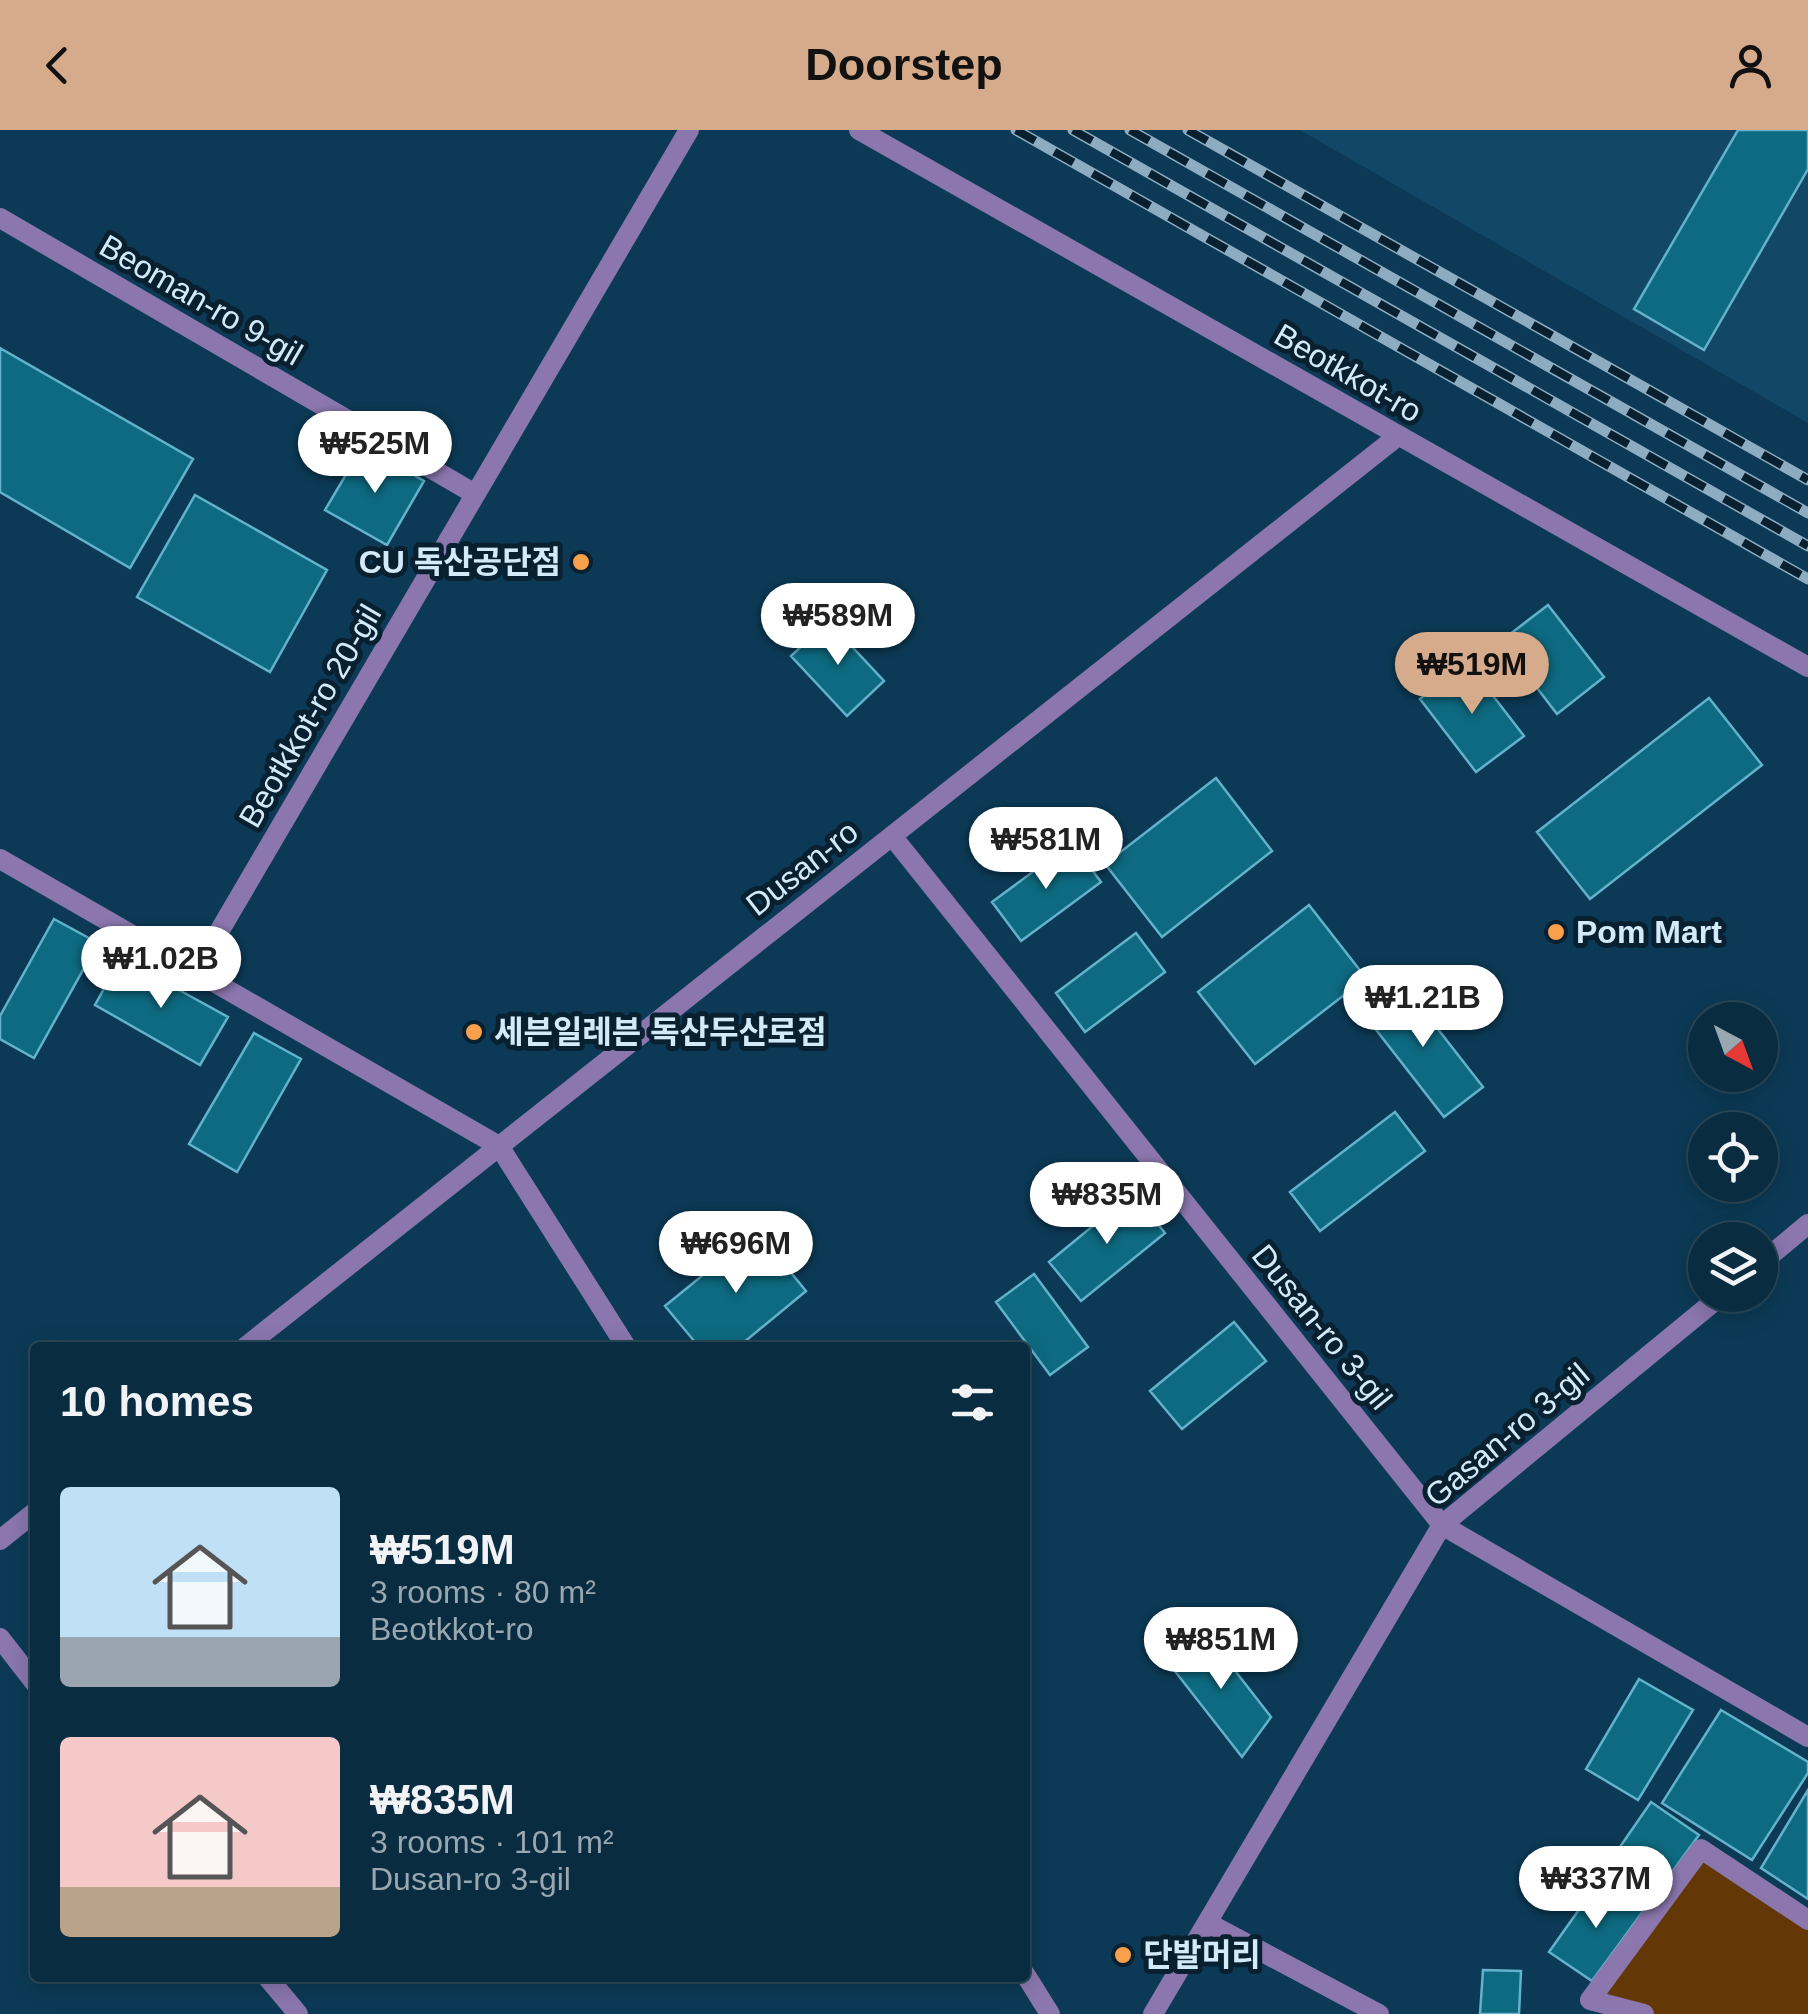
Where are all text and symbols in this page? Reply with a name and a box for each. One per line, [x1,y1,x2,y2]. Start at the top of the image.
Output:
icon: back [30,38,85,93]
icon: person [1723,38,1778,93]
text: Doorstep [805,39,1003,90]
street label: Beoman-ro 9-gil [93,227,309,373]
street label: Beotkkot-ro [1268,317,1428,429]
pin: ₩525M [305,411,445,496]
text: ₩525M [320,425,430,461]
place label: CU 독산공단점 [359,544,561,580]
marker: CU 독산공단점 [570,551,592,573]
pin: ₩589M [768,583,908,668]
text: ₩589M [783,597,893,633]
street label: Beotkkot-ro 20-gil [232,598,388,834]
pin: ₩519M [1402,632,1542,717]
text: ₩519M [1417,646,1527,682]
pin: ₩581M [976,807,1116,892]
street label: Dusan-ro [739,813,865,923]
text: ₩581M [991,821,1101,857]
place label: Pom Mart [1576,914,1722,950]
marker: Pom Mart [1545,921,1567,943]
pin: ₩1.02B [80,926,242,1011]
text: ₩1.02B [103,940,219,976]
pin: ₩1.21B [1342,965,1504,1050]
text: ₩1.21B [1365,979,1481,1015]
north arrow [1688,1002,1778,1092]
map controls [1688,1002,1778,1312]
place label: 세븐일레븐 독산두산로점 [494,1014,827,1050]
marker: 세븐일레븐 독산두산로점 [463,1021,485,1043]
button: locate [1688,1112,1778,1202]
pin: ₩835M [1037,1162,1177,1247]
text: ₩835M [1052,1176,1162,1212]
pin: ₩696M [666,1211,806,1296]
button: layers [1688,1222,1778,1312]
text: ₩696M [681,1225,791,1261]
street label: Dusan-ro 3-gil [1245,1238,1399,1416]
street label: Gasan-ro 3-gil [1418,1356,1596,1514]
icon: filters [945,1375,1000,1430]
text: 10 homes [60,1378,254,1425]
text: ₩519M [370,1526,515,1573]
icon: home [140,1527,260,1647]
text: 3 rooms · 80 m² [370,1574,596,1610]
pin: ₩851M [1151,1607,1291,1692]
text: Beotkkot-ro [370,1611,534,1647]
text: ₩851M [1166,1621,1276,1657]
text: ₩835M [370,1776,515,1823]
icon: home [140,1777,260,1897]
text: 3 rooms · 101 m² [370,1824,614,1860]
pin: ₩337M [1526,1846,1666,1931]
text: ₩337M [1541,1860,1651,1896]
text: Dusan-ro 3-gil [370,1861,571,1897]
place label: 단발머리 [1143,1937,1261,1973]
marker: 단발머리 [1112,1944,1134,1966]

